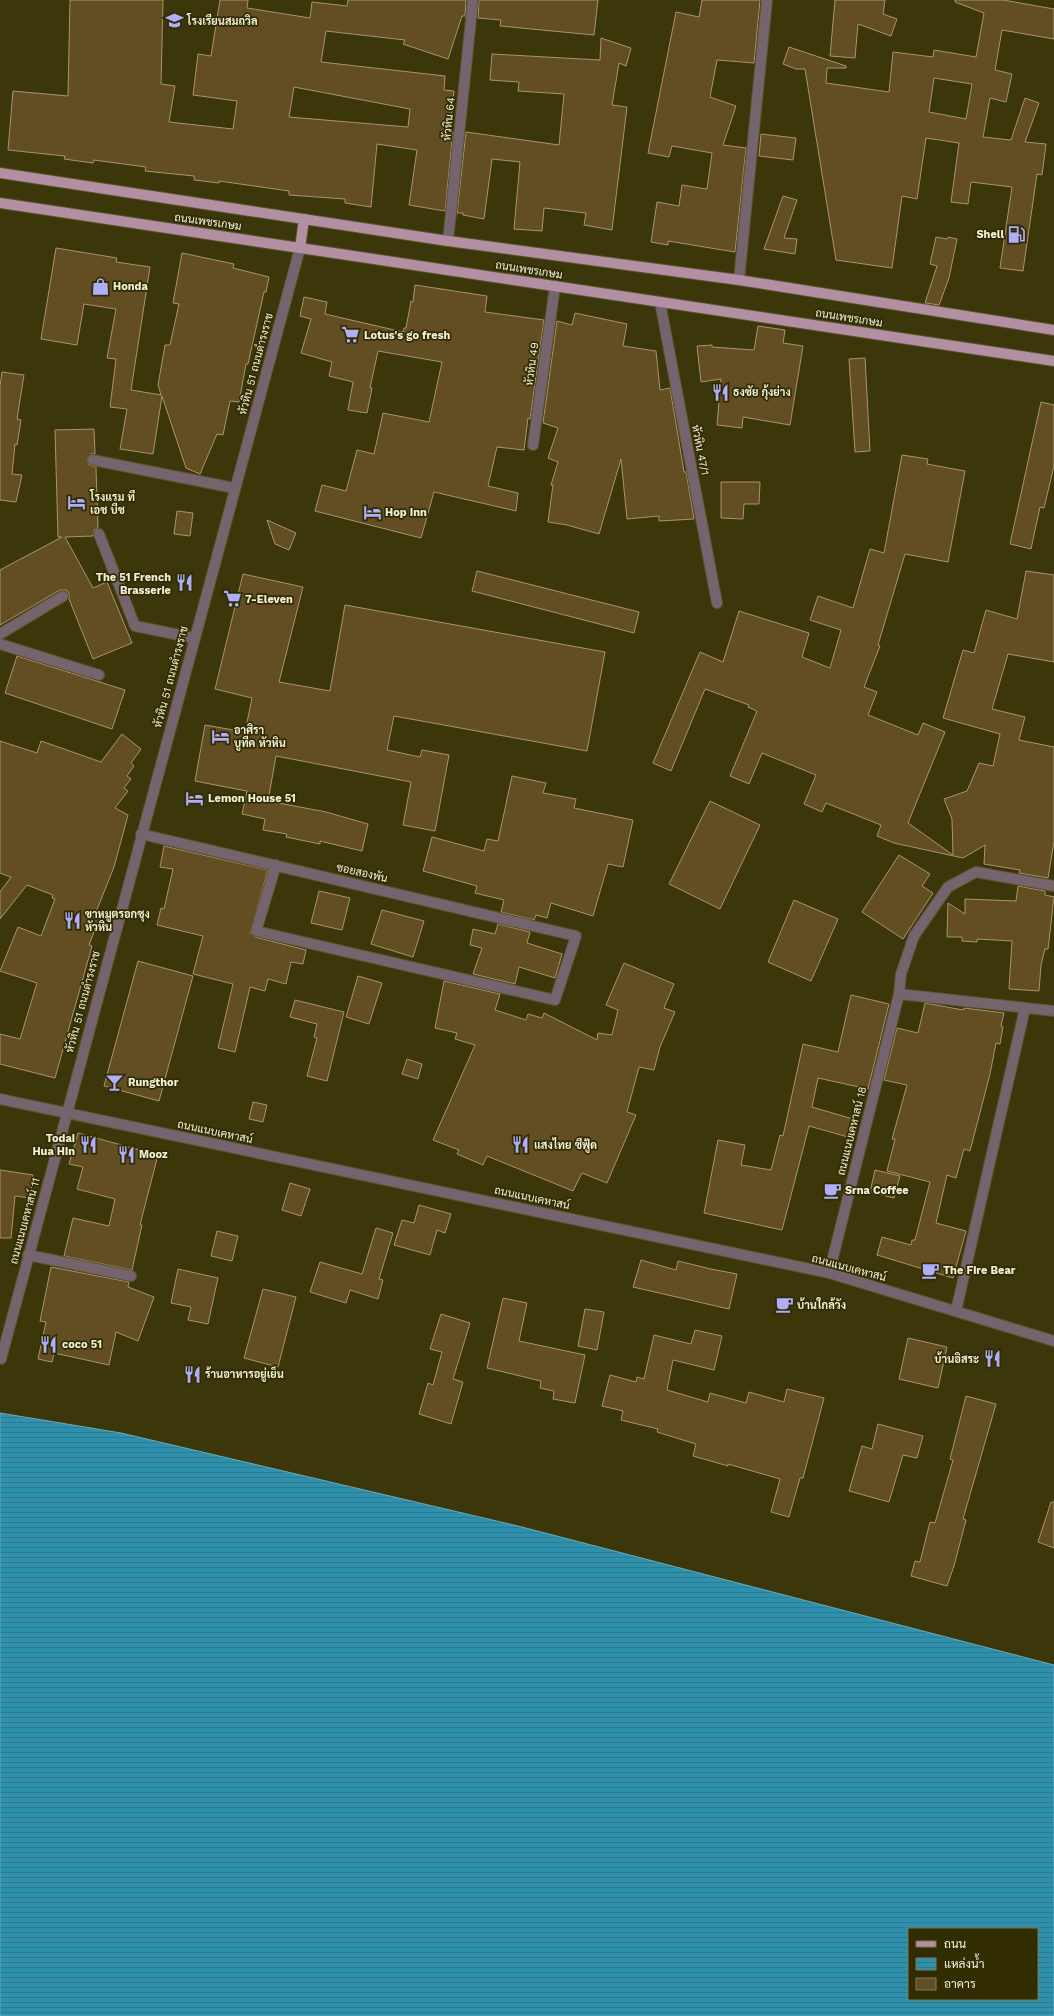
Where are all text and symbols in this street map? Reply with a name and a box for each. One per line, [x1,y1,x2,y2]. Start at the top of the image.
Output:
school or university icon: โรงเรียนสมถวิล [164,11,184,31]
place label: โรงเรียนสมถวิล [186,13,258,28]
street label: หัวหิน 64 [439,96,458,141]
street label: ถนนเพชรเกษม [174,211,242,233]
fuel station icon: Shell [1007,224,1027,244]
place label: Shell [977,228,1004,241]
street label: ถนนเพชรเกษม [495,258,563,282]
shop icon: Honda [90,276,110,296]
place label: Honda [113,280,148,293]
street label: ถนนเพชรเกษม [815,306,883,330]
street label: หัวหิน 51 ถนนดำรงราช [235,311,276,416]
supermarket icon: Lotus's go fresh [341,325,361,345]
place label: Lotus's go fresh [364,329,451,342]
street label: หัวหิน 49 [522,341,542,387]
restaurant icon: ธงชัย กุ้งย่าง [710,382,730,402]
place label: ธงชัย กุ้งย่าง [733,384,791,400]
street label: หัวหิน 47/1 [689,423,712,476]
place label: โรงแรม ที เอช บีช [89,489,135,517]
hotel icon: โรงแรม ที เอช บีช [67,493,87,513]
hotel icon: Hop Inn [362,502,382,522]
place label: Hop Inn [385,506,427,519]
place label: The 51 French Brasserie [96,571,171,597]
restaurant icon: The 51 French Brasserie [174,573,194,593]
supermarket icon: 7-Eleven [222,589,242,609]
place label: 7-Eleven [245,593,293,606]
street label: หัวหิน 51 ถนนดำรงราช [150,624,191,729]
place label: อาศิรา บูทีค หัวหิน [234,723,286,751]
hotel icon: อาศิรา บูทีค หัวหิน [211,726,231,746]
hotel icon: Lemon House 51 [185,788,205,808]
place label: Lemon House 51 [208,792,296,805]
street label: ซอยสองพัน [335,860,389,885]
place label: ขาหมูตรอกซุง หัวหิน [85,908,150,934]
restaurant icon: ขาหมูตรอกซุง หัวหิน [62,910,82,930]
street label: หัวหิน 51 ถนนดำรงราช [62,949,103,1054]
bar icon: Rungthor [105,1072,125,1092]
place label: Rungthor [128,1076,179,1089]
street label: ถนนแนบเคหาสน์ 18 [833,1084,869,1177]
street label: ถนนแนบเคหาสน์ [176,1116,254,1146]
place label: Todai Hua Hin [32,1132,75,1158]
restaurant icon: Todai Hua Hin [78,1134,98,1154]
restaurant icon: แสงไทย ซีฟู้ด [511,1135,531,1155]
place label: แสงไทย ซีฟู้ด [534,1137,597,1153]
restaurant icon: Mooz [116,1144,136,1164]
place label: Mooz [139,1148,168,1161]
street label: ถนนแนบเคหาสน์ 11 [5,1176,43,1266]
cafe icon: Srna Coffee [822,1180,842,1200]
street label: ถนนแนบเคหาสน์ [493,1182,571,1212]
place label: Srna Coffee [845,1184,909,1197]
street label: ถนนแนบเคหาสน์ [810,1250,888,1284]
cafe icon: The Fire Bear [920,1260,940,1280]
place label: The Fire Bear [943,1264,1016,1277]
cafe icon: บ้านใกล้วัง [774,1295,794,1315]
place label: บ้านใกล้วัง [797,1297,846,1312]
restaurant icon: coco 51 [39,1334,59,1354]
place label: coco 51 [62,1338,102,1351]
restaurant icon: บ้านอิสระ [982,1349,1002,1369]
place label: บ้านอิสระ [934,1351,979,1366]
restaurant icon: ร้านอาหารอยู่เย็น [182,1364,202,1384]
place label: ร้านอาหารอยู่เย็น [205,1366,284,1382]
legend [908,1928,1038,2000]
text: ถนน [944,1937,967,1951]
text: แหล่งน้ำ [944,1953,984,1971]
text: อาคาร [944,1977,976,1991]

